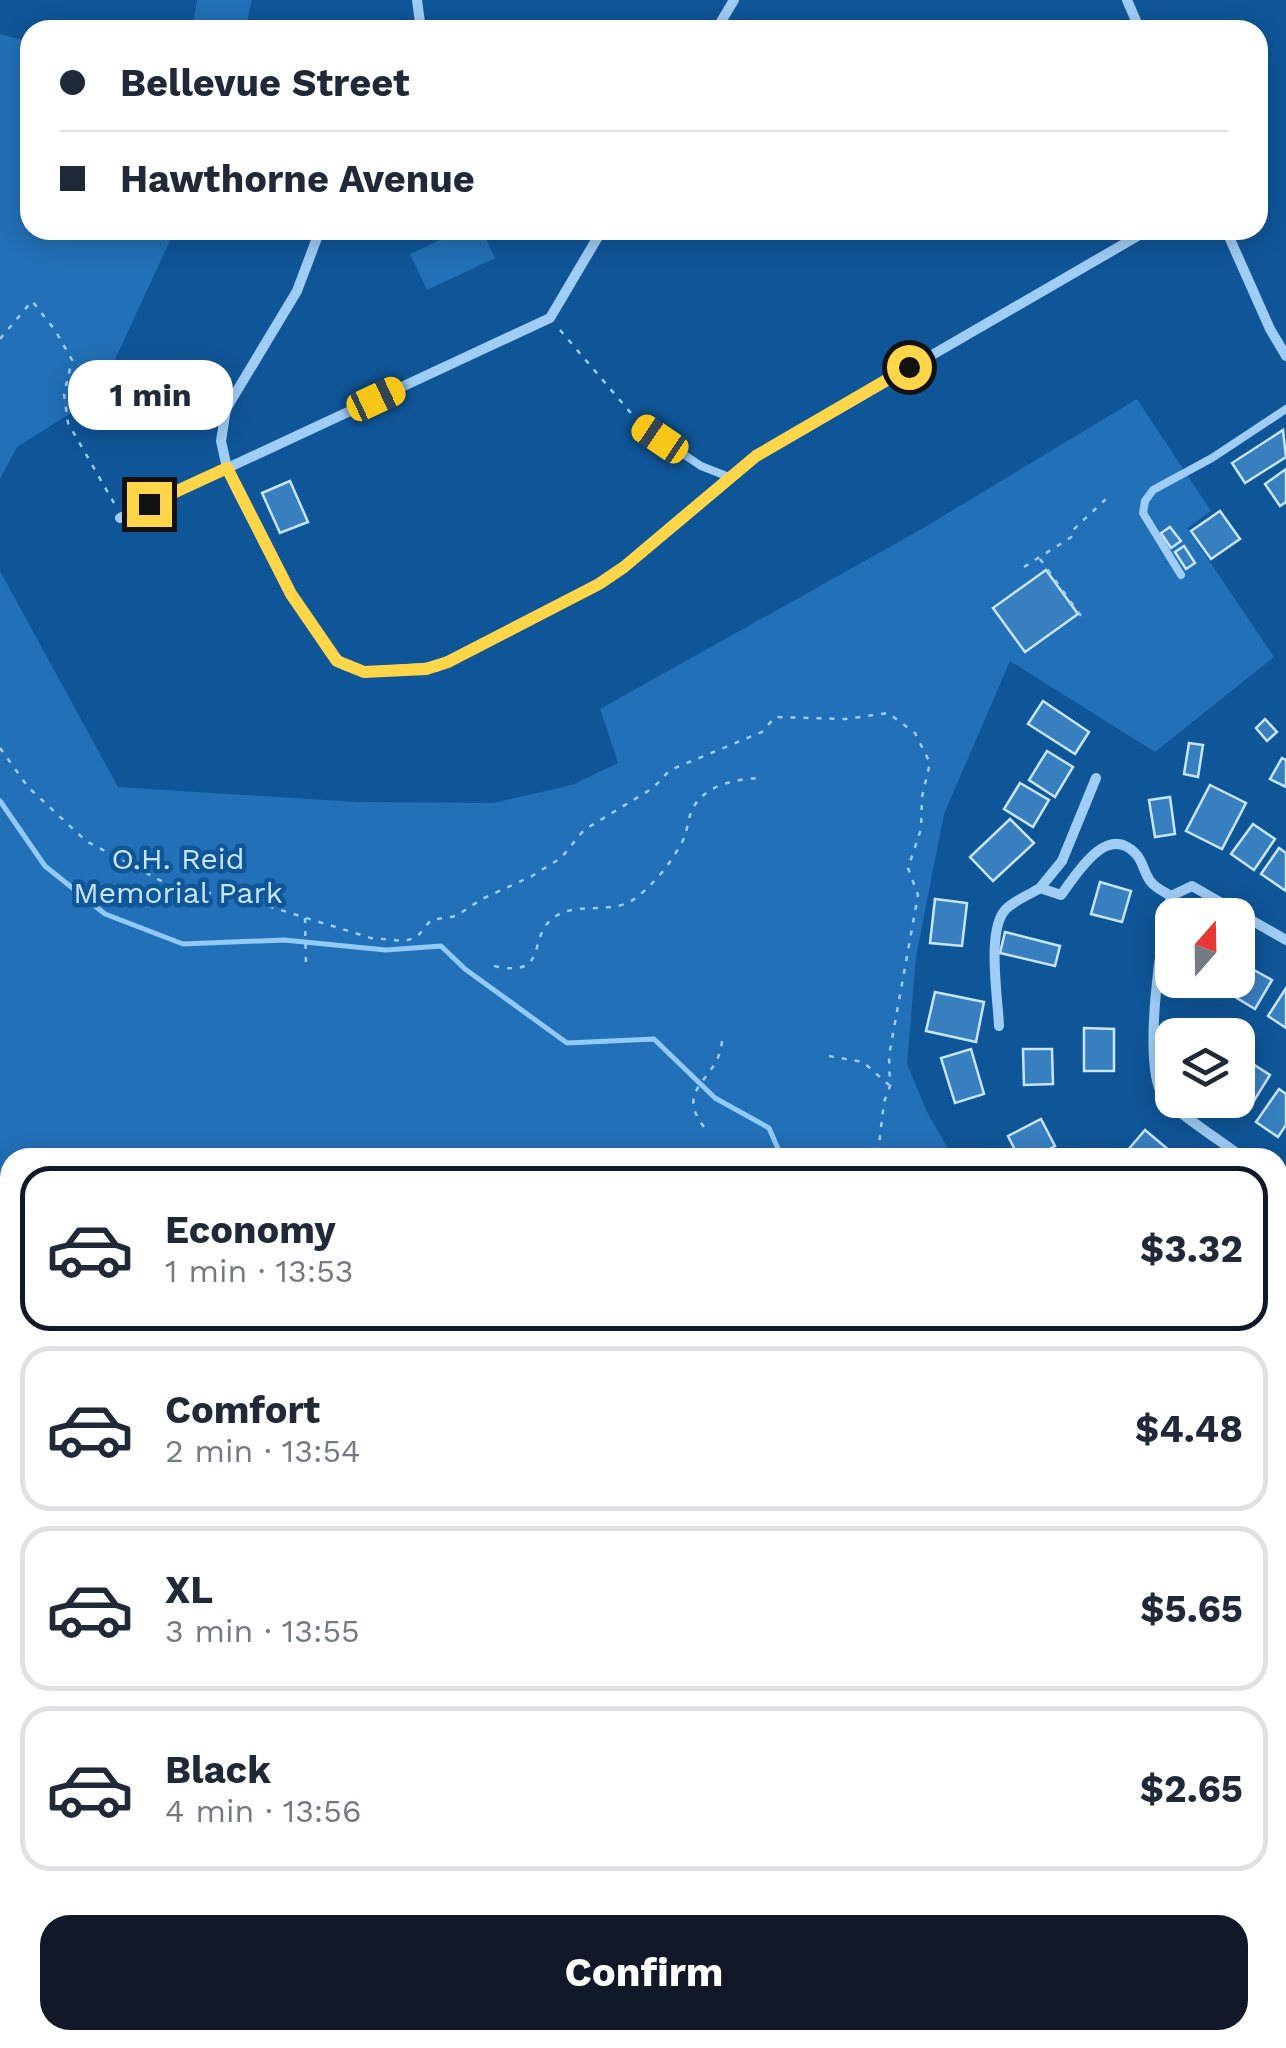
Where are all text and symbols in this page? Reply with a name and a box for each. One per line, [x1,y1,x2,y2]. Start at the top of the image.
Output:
text: Bellevue Street [120,61,410,105]
text: Hawthorne Avenue [120,157,475,201]
route start [887,345,932,390]
callout: 1 min [66,359,232,429]
car [342,373,410,425]
text: 1 min [109,376,192,414]
car [627,410,693,468]
route end [127,482,172,527]
park label: O.H. Reid Memorial Park [73,841,283,910]
north arrow [1155,898,1255,998]
map controls [1155,898,1255,1118]
button: layers [1155,1018,1255,1118]
icon: car [45,1204,135,1294]
text: Economy [165,1208,336,1252]
text: $3.32 [1140,1227,1243,1271]
text: 1 min · 13:53 [165,1252,354,1290]
icon: car [45,1384,135,1474]
text: Comfort [165,1388,320,1432]
text: $4.48 [1135,1407,1243,1451]
text: 2 min · 13:54 [165,1432,361,1470]
icon: car [45,1564,135,1654]
text: XL [165,1568,213,1612]
text: $5.65 [1140,1587,1243,1631]
text: 3 min · 13:55 [165,1612,360,1650]
icon: car [45,1744,135,1834]
text: Black [165,1748,271,1792]
text: $2.65 [1140,1767,1243,1811]
text: 4 min · 13:56 [165,1792,361,1830]
button: Confirm [40,1915,1248,2030]

